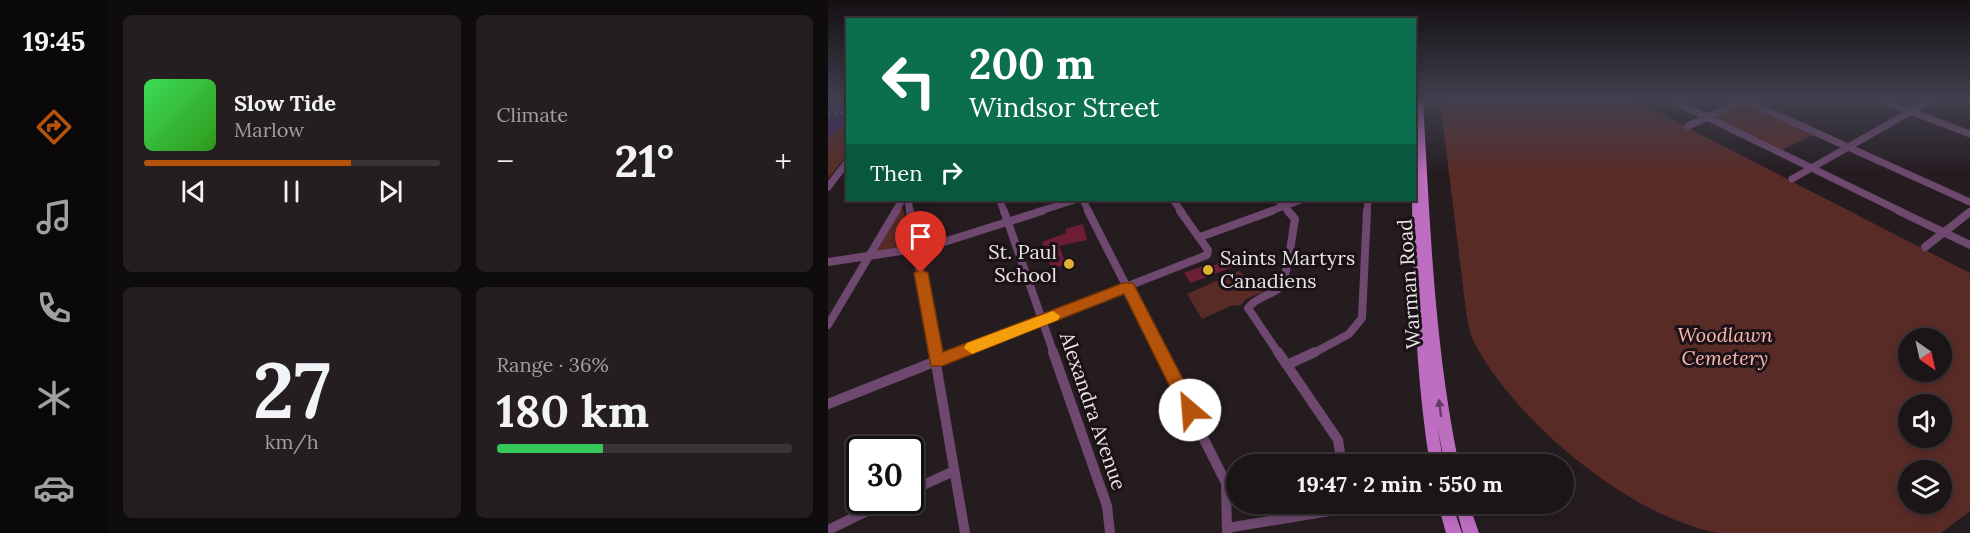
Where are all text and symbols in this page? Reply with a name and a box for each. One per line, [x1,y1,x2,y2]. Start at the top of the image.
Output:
text: 19:45 [23,24,85,58]
text: 200 m [969,37,1095,91]
icon: left [870,42,948,120]
text: Slow Tide [234,89,336,117]
text: Windsor Street [969,90,1159,124]
text: Climate [497,102,568,127]
icon: directions [33,106,75,148]
text: Marlow [234,117,304,142]
text: 21° [615,132,674,189]
text: − [497,140,514,182]
text: + [774,140,792,182]
icon: right [935,156,968,189]
text: Then [870,159,923,187]
icon: previous [177,175,210,208]
icon: pause [275,175,308,208]
icon: next [374,175,407,208]
icon: music [33,196,75,238]
pin [895,211,946,273]
street label: Warman Road [1391,218,1426,350]
icon: arrive [904,220,937,253]
place label: St. Paul School [988,239,1057,287]
place label: Saints Martyrs Canadiens [1220,245,1355,293]
marker: St. Paul School [1062,257,1076,271]
marker: Saints Martyrs Canadiens [1201,263,1215,277]
icon: phone [33,287,75,329]
park label: Woodlawn Cemetery [1677,322,1773,370]
street label: Alexandra Avenue [1054,327,1132,493]
north arrow [1898,328,1952,382]
map controls [1898,328,1952,514]
text: 27 [253,340,331,439]
text: Range · 36% [497,352,609,377]
icon: climate [33,377,75,419]
position arrow [1158,378,1222,442]
text: 180 km [497,382,649,439]
button: sound [1898,394,1952,448]
one-way arrow [1435,398,1445,417]
text: km/h [265,429,319,454]
speed limit sign: 30 [846,436,924,514]
button: layers [1898,460,1952,514]
icon: car [33,467,75,509]
text: 19:47 · 2 min · 550 m [1297,470,1503,498]

